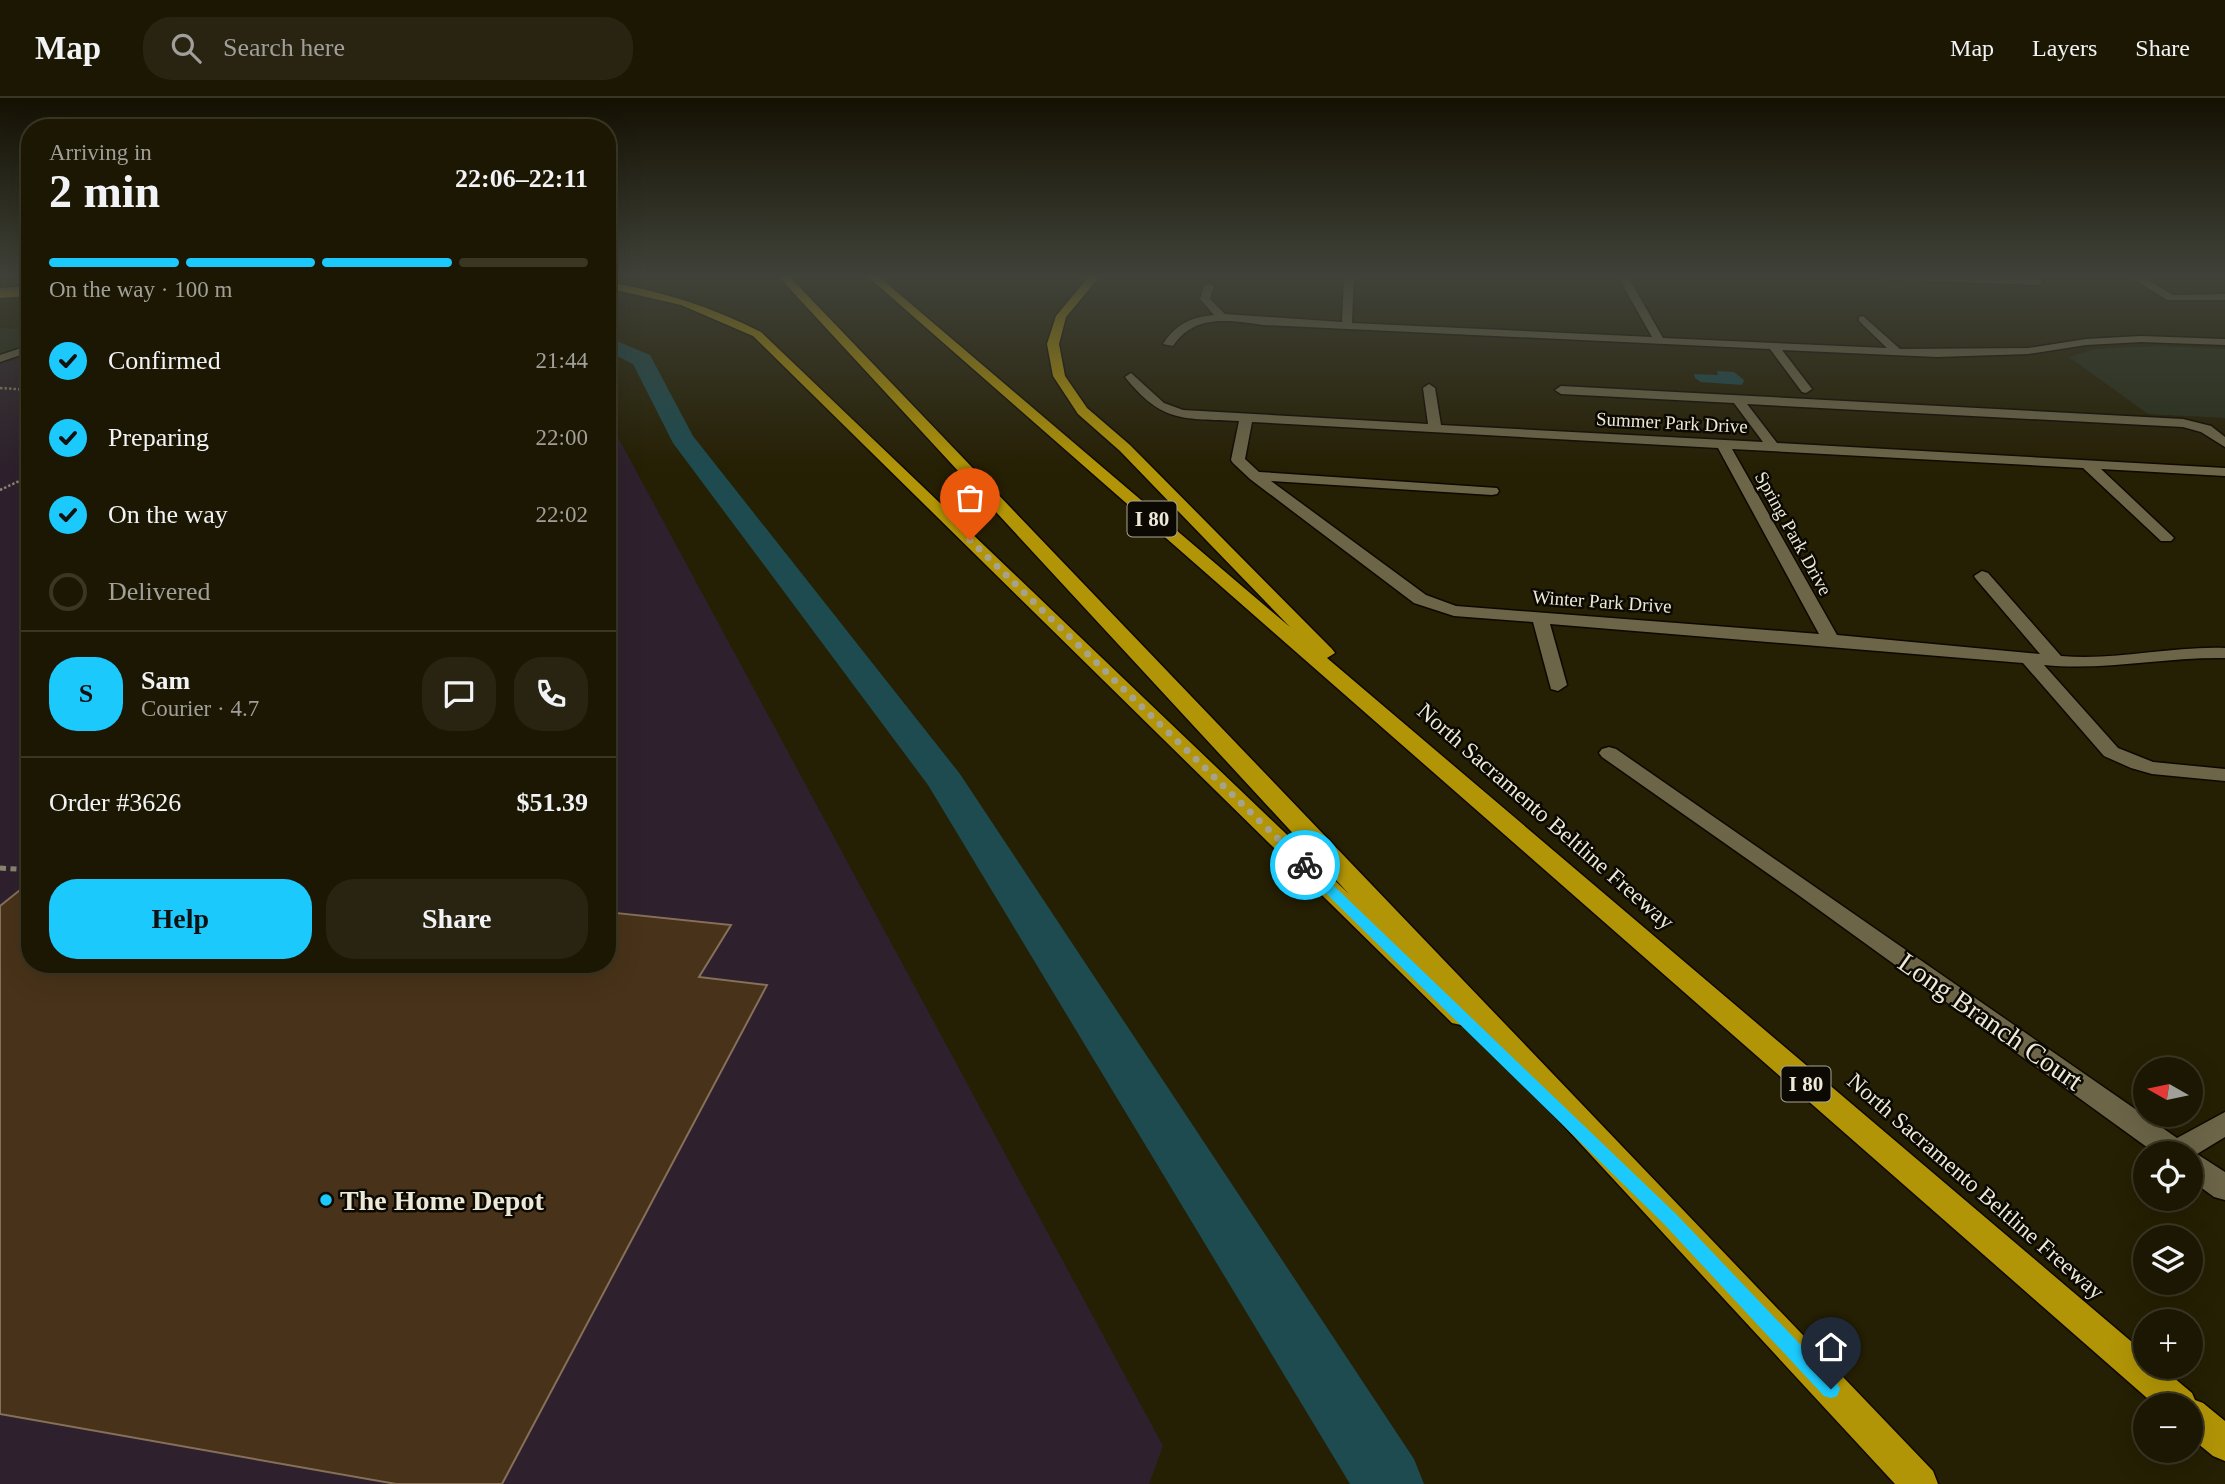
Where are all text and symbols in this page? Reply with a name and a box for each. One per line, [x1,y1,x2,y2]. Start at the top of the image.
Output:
search box [143,17,633,80]
icon: search [167,29,205,67]
text: Map [35,30,101,66]
text: Search here [223,33,345,62]
text: Map [1950,35,1994,61]
text: Layers [2032,35,2097,61]
text: Share [2135,35,2190,61]
text: Arriving in [49,140,152,165]
text: 22:06–22:11 [455,164,588,193]
text: 2 min [49,166,160,217]
text: On the way · 100 m [49,277,232,302]
icon: check [49,342,87,380]
text: Confirmed [108,346,221,375]
text: 21:44 [536,348,588,373]
street label: Summer Park Drive [1596,408,1748,437]
icon: check [49,419,87,457]
text: Preparing [108,423,209,452]
text: 22:00 [536,425,588,450]
pin [940,468,1000,540]
street label: Spring Park Drive [1751,468,1836,599]
icon: bag [951,479,989,517]
icon: check [49,496,87,534]
text: On the way [108,500,228,529]
text: 22:02 [536,502,588,527]
road number: I 80 [1128,502,1176,536]
text: Delivered [108,577,211,606]
street label: Winter Park Drive [1532,586,1672,617]
button: chat [422,657,496,731]
button: phone [514,657,588,731]
text: Sam [141,666,190,695]
text: S [79,679,93,708]
text: Courier · 4.7 [141,696,259,721]
street label: North Sacramento Beltline Freeway [1412,698,1679,935]
text: Order #3626 [49,788,181,817]
text: $51.39 [517,788,588,817]
courier [1270,830,1340,900]
icon: bike [1286,846,1324,884]
button: Help [49,879,312,959]
button: Share [326,879,588,959]
street label: Long Branch Court [1893,946,2089,1097]
north arrow [2133,1057,2203,1127]
map controls [2133,1057,2203,1463]
road number: I 80 [1782,1066,1830,1102]
street label: North Sacramento Beltline Freeway [1842,1068,2109,1305]
button: locate [2133,1141,2203,1211]
place label: The Home Depot [340,1185,544,1216]
marker: The Home Depot [318,1192,334,1208]
button: layers [2133,1225,2203,1295]
button: + [2133,1309,2203,1379]
pin [1801,1317,1861,1389]
icon: home [1812,1328,1850,1366]
button: − [2133,1393,2203,1463]

